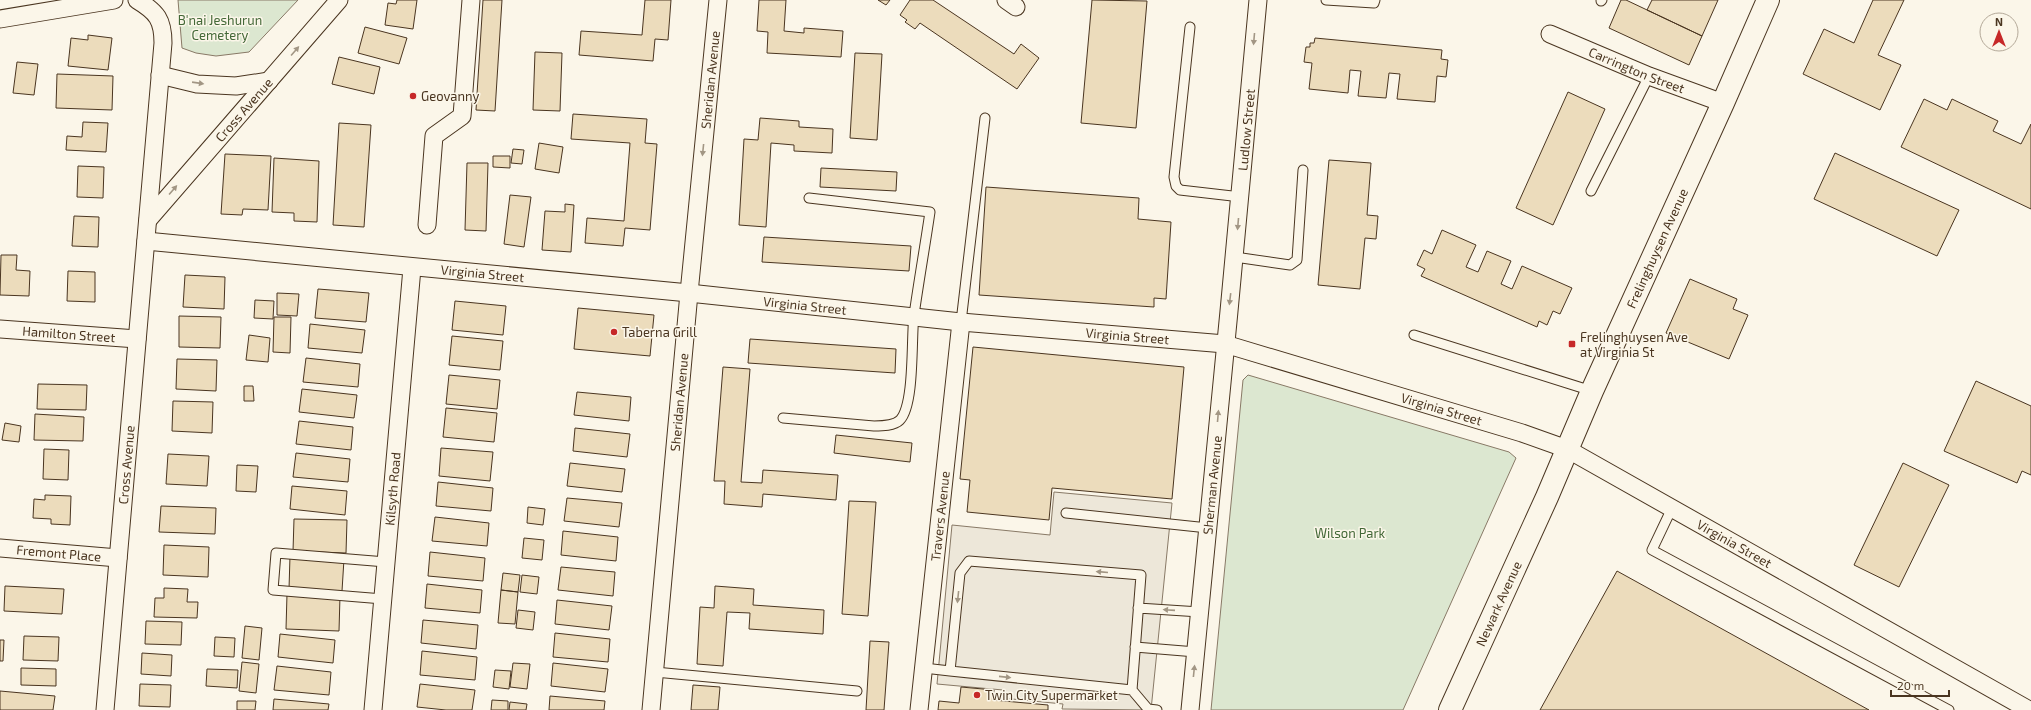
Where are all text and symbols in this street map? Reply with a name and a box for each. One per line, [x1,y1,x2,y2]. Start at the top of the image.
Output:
park label: B'nai Jeshurun Cemetery [178,12,262,43]
north arrow [1979,12,2019,52]
text: N [1995,15,2003,28]
street label: Sheridan Avenue [697,30,723,130]
one-way arrow [1251,33,1258,45]
street label: Carrington Street [1586,43,1687,96]
one-way arrow [290,46,299,56]
street label: Cross Avenue [212,75,276,145]
one-way arrow [192,80,205,86]
place label: Geovanny [421,88,480,104]
street label: Ludlow Street [1234,88,1258,171]
marker: Geovanny [408,91,418,101]
one-way arrow [700,144,706,156]
one-way arrow [169,185,178,195]
street label: Frelinghuysen Avenue [1623,186,1691,311]
one-way arrow [1235,218,1242,230]
street label: Virginia Street [440,261,525,285]
street label: Virginia Street [762,293,847,318]
one-way arrow [1227,293,1234,305]
street label: Hamilton Street [22,323,116,345]
place label: Taberna Grill [622,324,697,340]
street label: Virginia Street [1085,324,1170,347]
marker: Taberna Grill [609,327,619,337]
place label: Frelinghuysen Ave at Virginia St [1580,329,1688,360]
marker: Frelinghuysen Ave at Virginia St [1567,339,1577,349]
street label: Sheridan Avenue [667,352,691,452]
street label: Virginia Street [1399,389,1484,429]
one-way arrow [1215,410,1221,422]
street label: Cross Avenue [115,425,138,505]
street label: Sherman Avenue [1199,435,1225,535]
street label: Kilsyth Road [381,451,404,526]
street label: Travers Avenue [927,470,953,562]
street label: Virginia Street [1694,516,1775,571]
park label: Wilson Park [1315,525,1386,541]
street label: Fremont Place [16,541,102,565]
street label: Newark Avenue [1472,558,1525,649]
one-way arrow [1096,568,1108,575]
one-way arrow [954,591,961,603]
one-way arrow [1163,607,1175,614]
one-way arrow [1191,665,1197,677]
scale bar [1891,672,1949,698]
one-way arrow [999,674,1011,680]
text: 20 m [1897,678,1924,692]
place label: Twin City Supermarket [985,687,1118,703]
marker: Twin City Supermarket [972,690,982,700]

